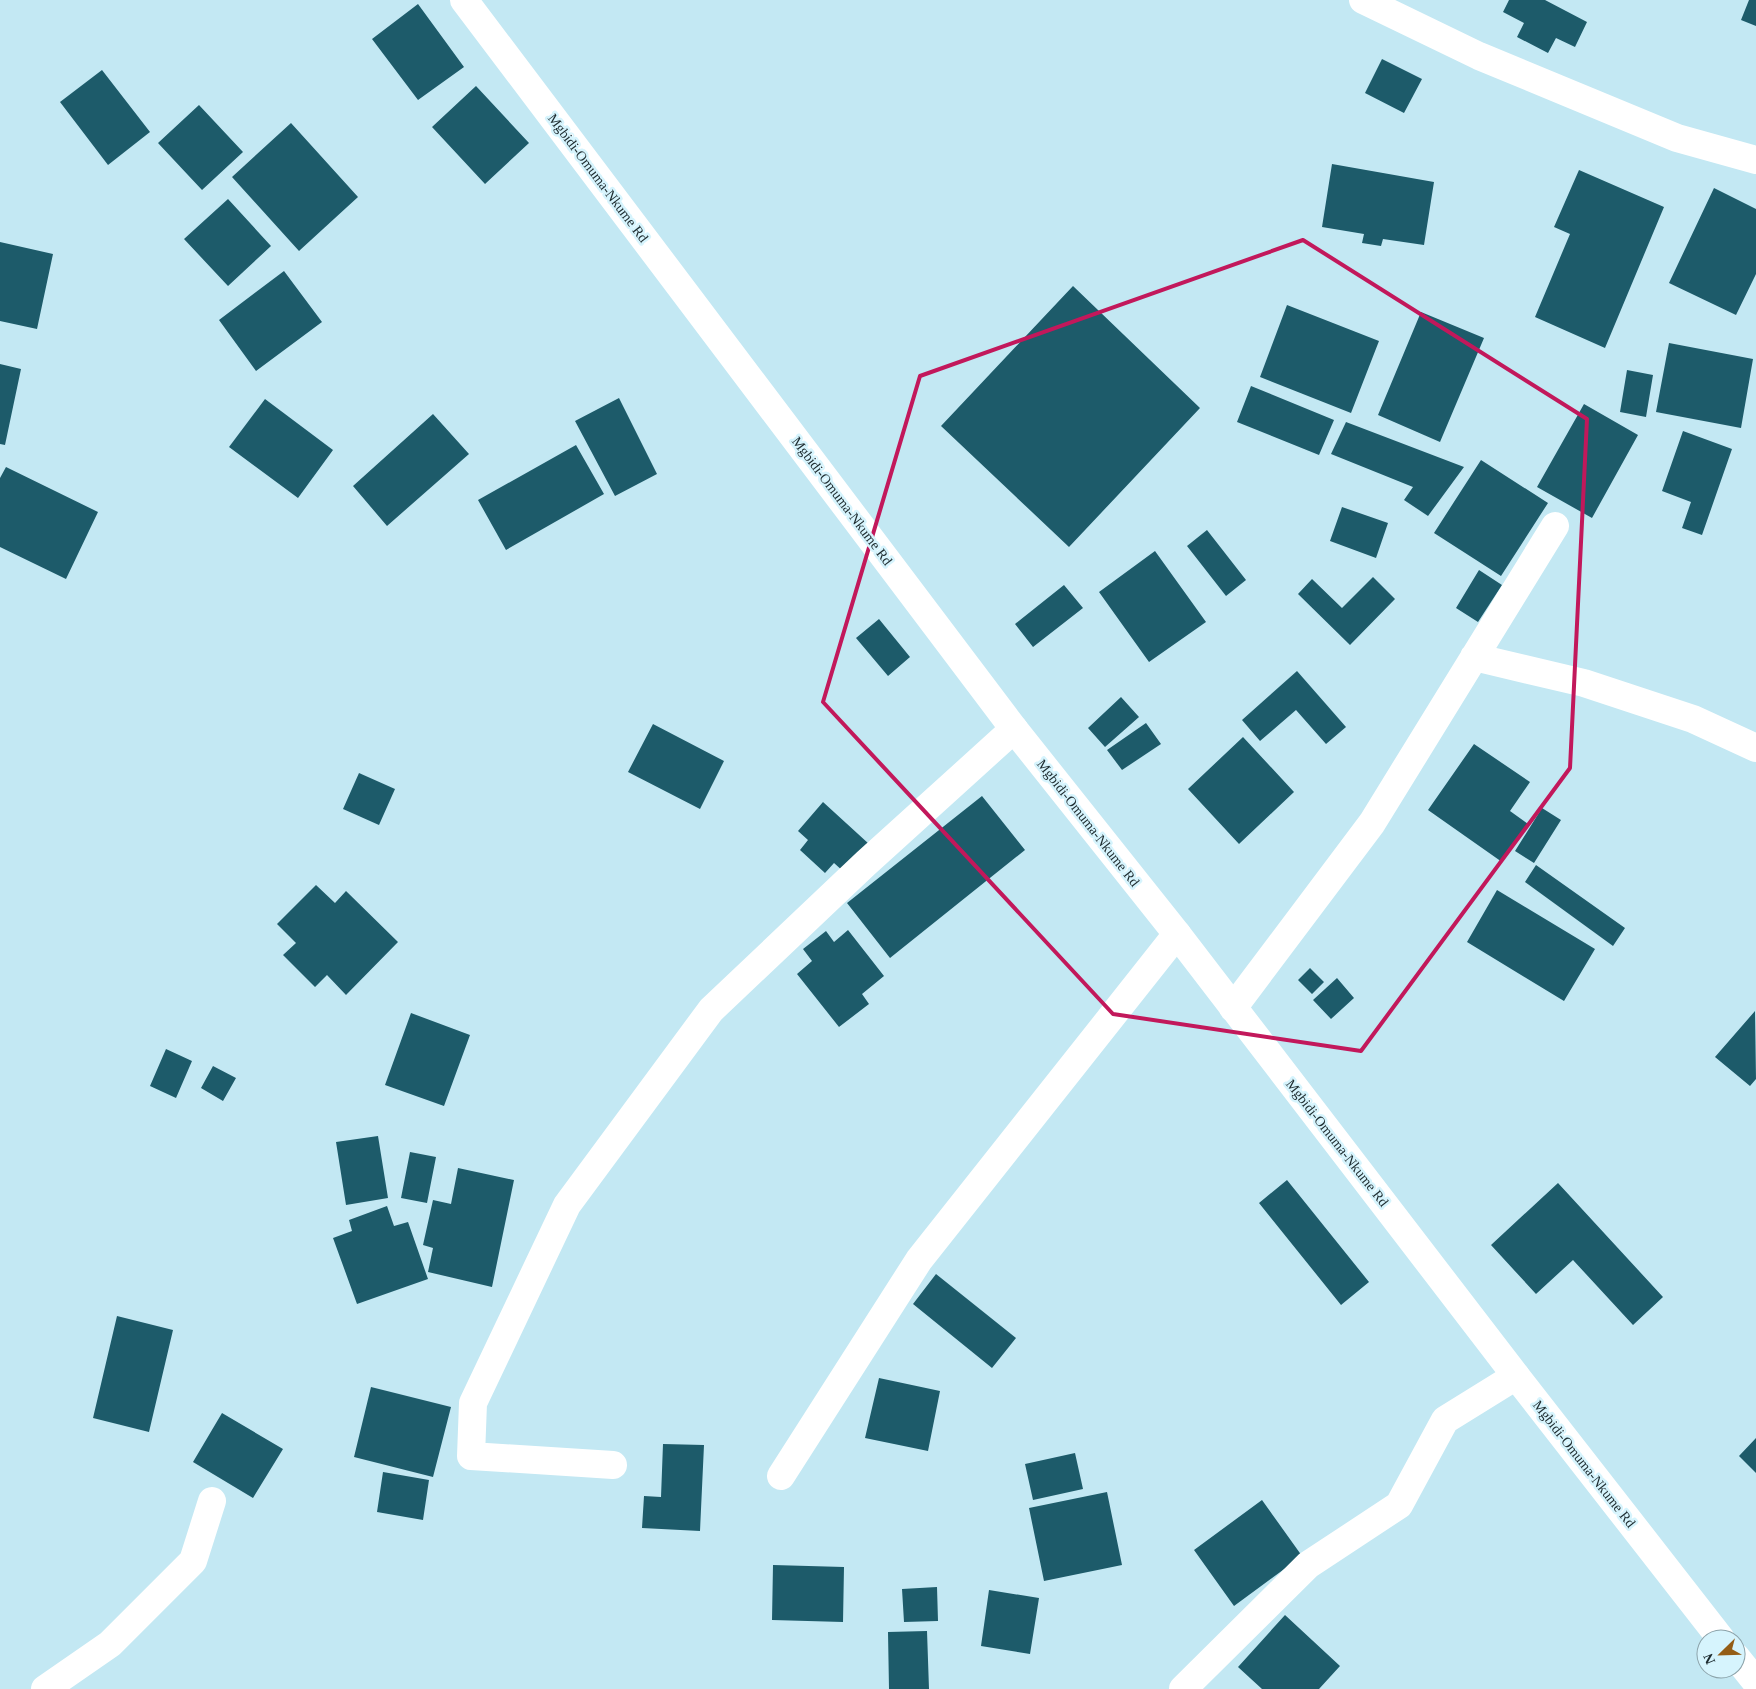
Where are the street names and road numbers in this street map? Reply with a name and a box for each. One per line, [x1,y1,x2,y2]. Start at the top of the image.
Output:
street label: Mgbidi-Omuma-Nkume Rd [545,111,651,245]
street label: Mgbidi-Omuma-Nkume Rd [789,434,895,568]
street label: Mgbidi-Omuma-Nkume Rd [1034,757,1142,889]
street label: Mgbidi-Omuma-Nkume Rd [1283,1077,1391,1209]
street label: Mgbidi-Omuma-Nkume Rd [1530,1398,1638,1530]

